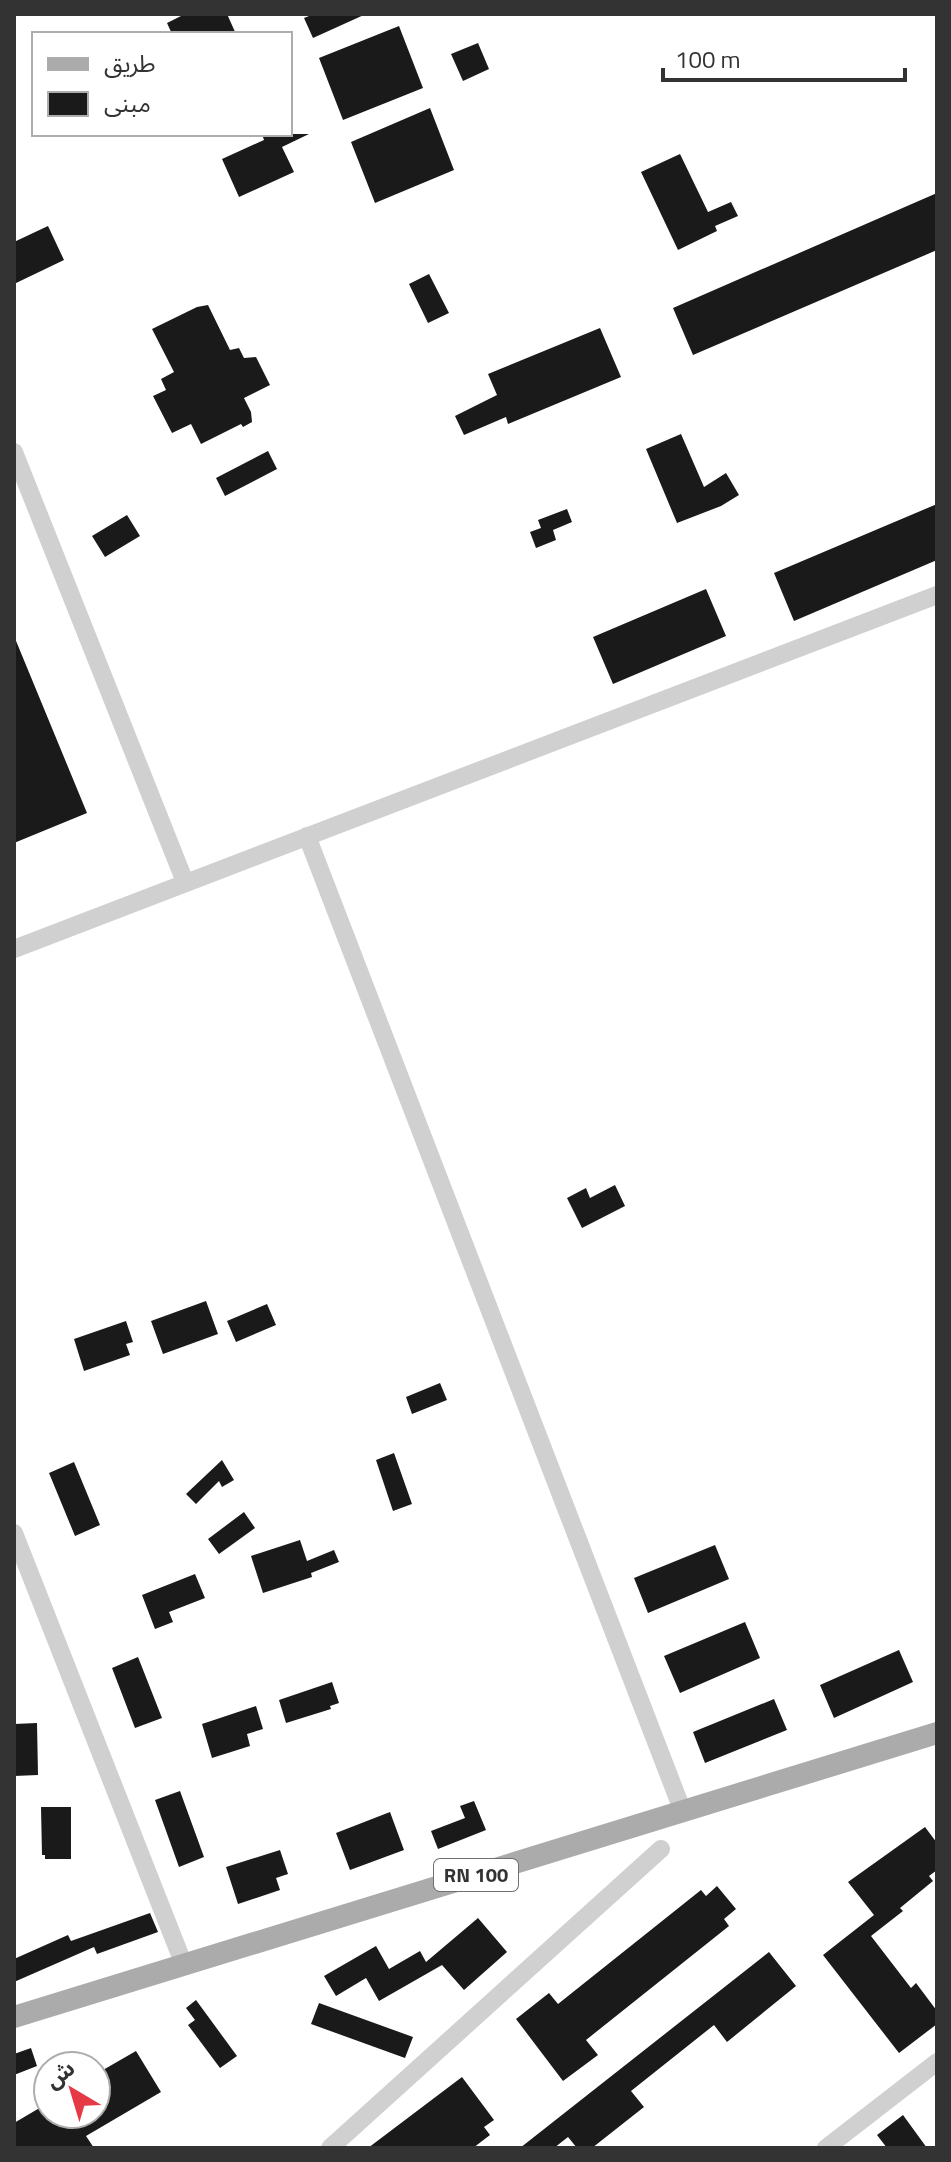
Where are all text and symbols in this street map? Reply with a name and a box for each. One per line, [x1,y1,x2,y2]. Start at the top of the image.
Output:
legend [32,32,292,136]
scale bar [663,32,905,82]
text: 100 m [675,41,741,77]
text: طريق [104,45,156,81]
text: مبنى [104,85,151,121]
road number: RN 100 [434,1859,518,1891]
north arrow [32,2050,112,2130]
text: ش [37,2052,82,2097]

